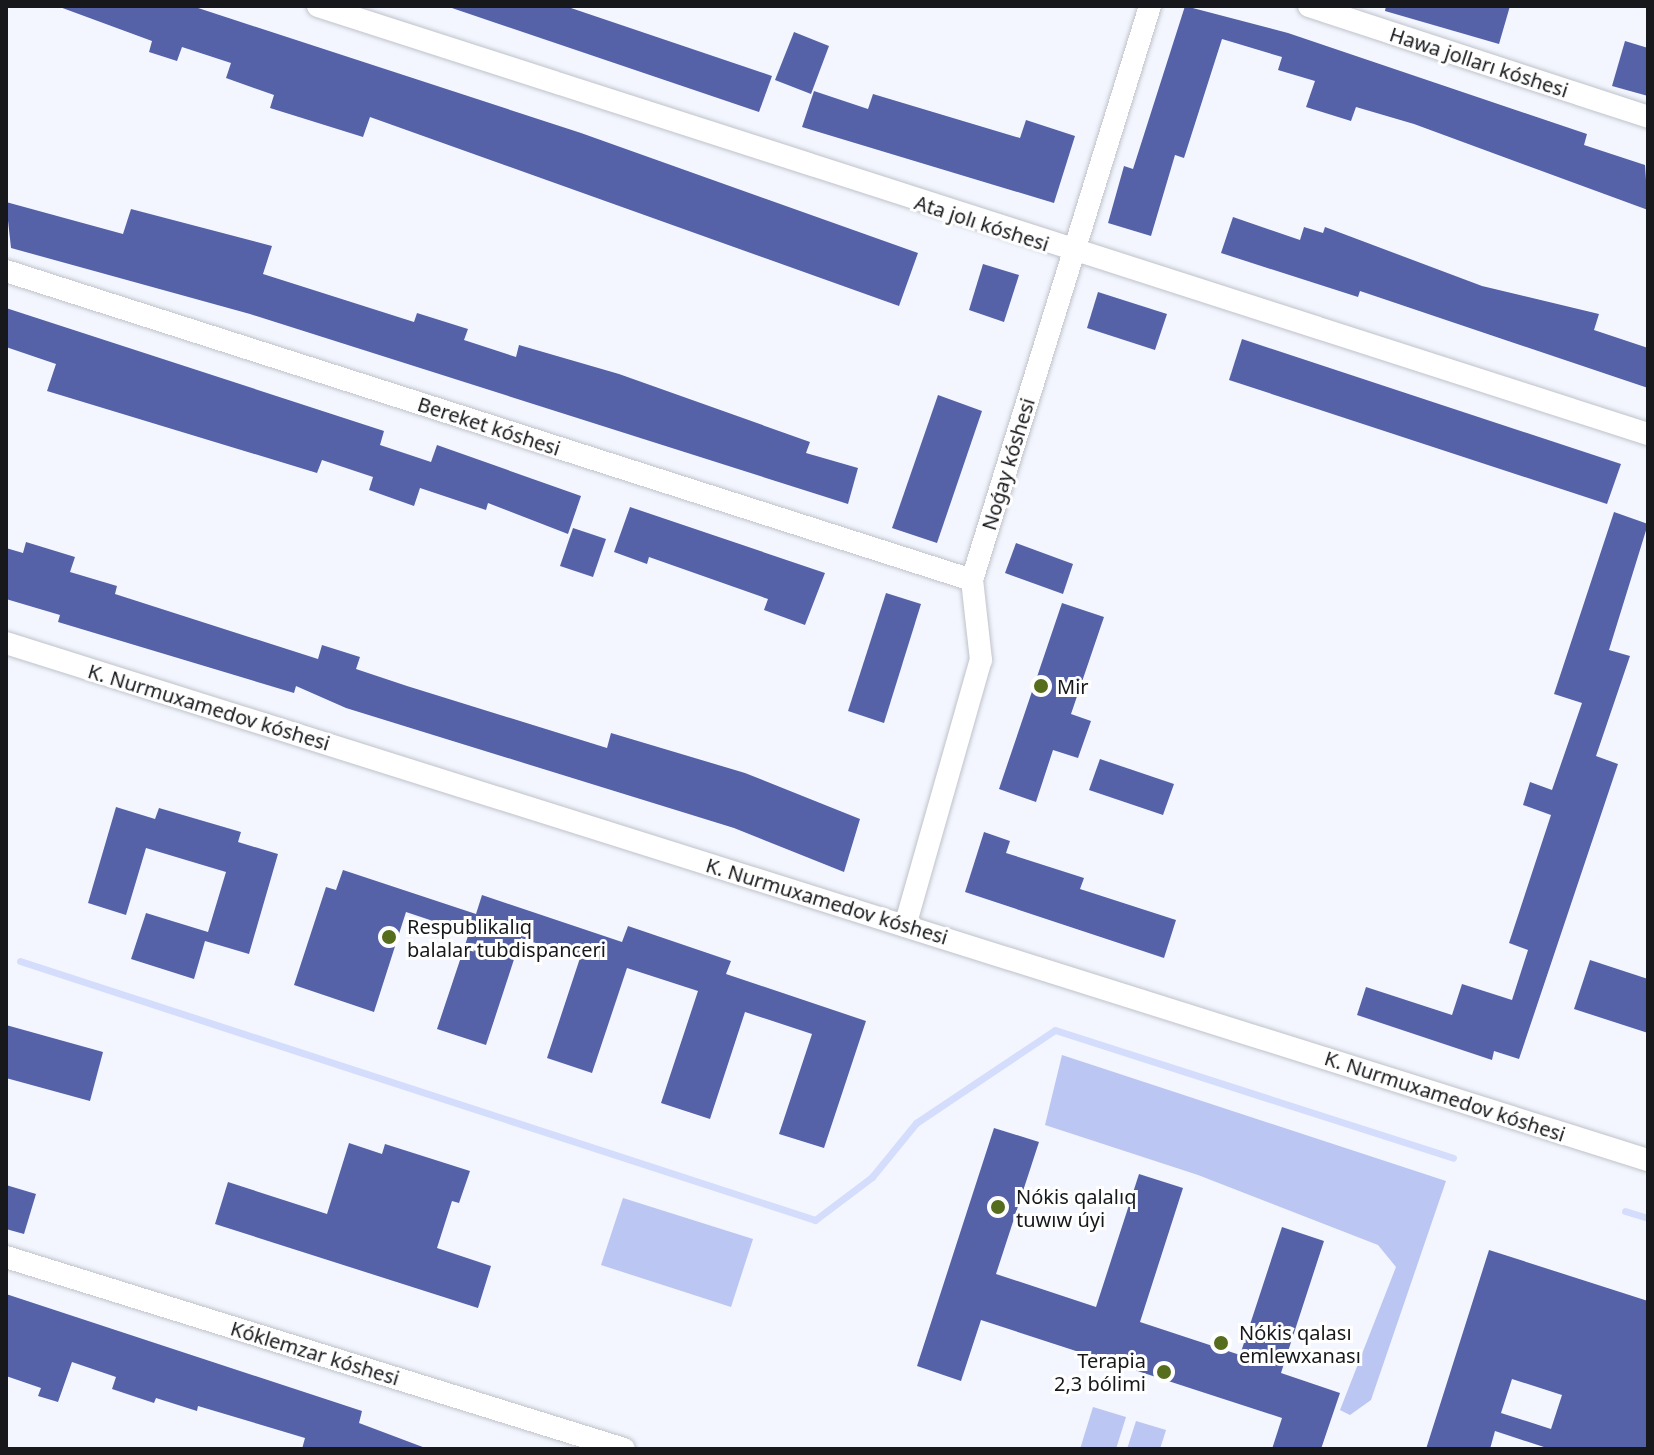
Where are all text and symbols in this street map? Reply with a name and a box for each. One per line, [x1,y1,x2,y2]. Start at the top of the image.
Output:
street label: Hawa jolları kóshesi [1387,22,1571,102]
street label: Ata jolı kóshesi [912,190,1052,256]
street label: Bereket kóshesi [415,392,563,460]
street label: Noǵay kóshesi [977,395,1039,533]
street label: K. Nurmuxamedov kóshesi [85,659,333,755]
place label: Mir [1057,674,1089,698]
marker: Mir [1032,677,1050,695]
street label: K. Nurmuxamedov kóshesi [703,853,951,949]
place label: Respublikalıq balalar tubdispanceri [407,914,606,961]
marker: Respublikalıq balalar tubdispanceri [378,926,400,948]
street label: K. Nurmuxamedov kóshesi [1322,1046,1568,1146]
place label: Nókis qalalıq tuwıw úyi [1016,1184,1136,1231]
marker: Nókis qalalıq tuwıw úyi [987,1196,1009,1218]
street label: Kóklemzar kóshesi [228,1316,402,1390]
place label: Nókis qalası emlewxanası [1239,1320,1361,1367]
marker: Nókis qalası emlewxanası [1210,1332,1232,1354]
place label: Terapia 2,3 bólimi [1054,1348,1146,1395]
marker: Terapia 2,3 bólimi [1153,1361,1175,1383]

